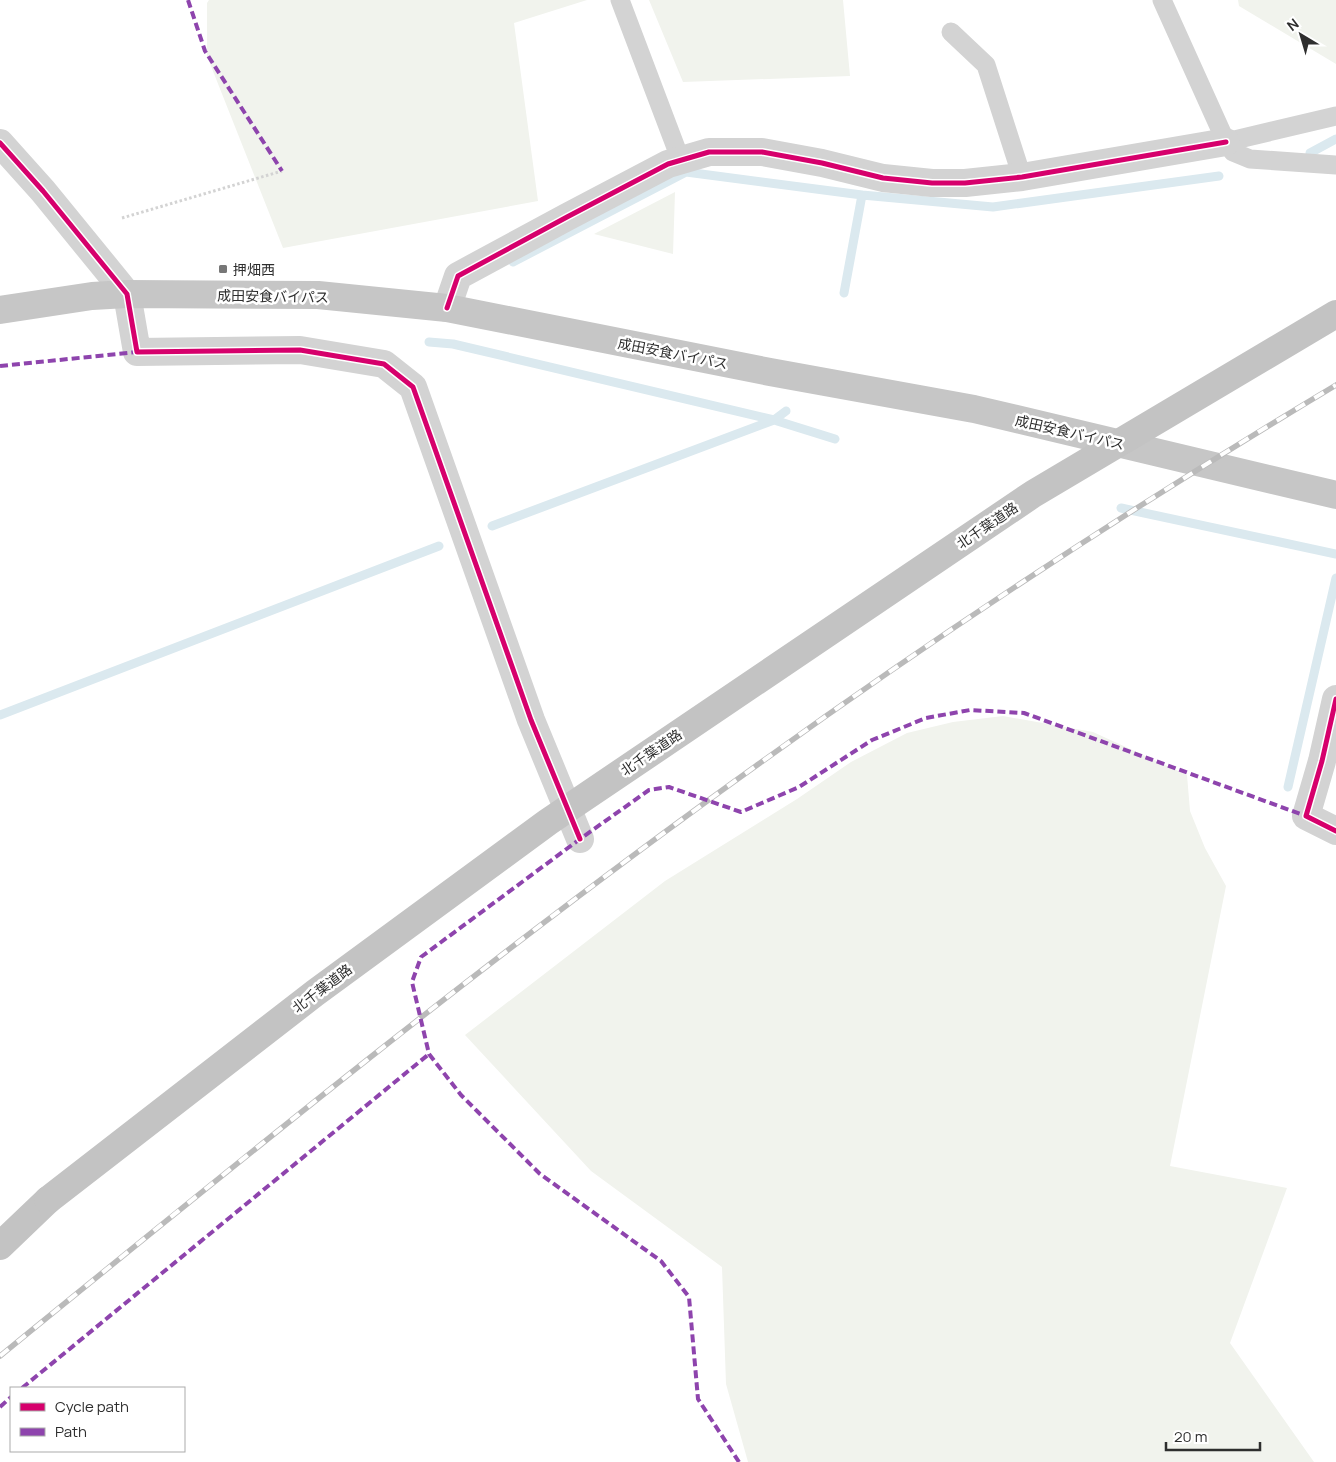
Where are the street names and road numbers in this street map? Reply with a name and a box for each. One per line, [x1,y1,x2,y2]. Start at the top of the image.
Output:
street label: 成田安食バイパス [217,286,329,306]
street label: 成田安食バイパス [616,333,730,373]
street label: 成田安食バイパス [1013,410,1127,454]
street label: 北千葉道路 [953,498,1021,552]
street label: 北千葉道路 [617,725,685,779]
street label: 北千葉道路 [288,959,356,1017]

